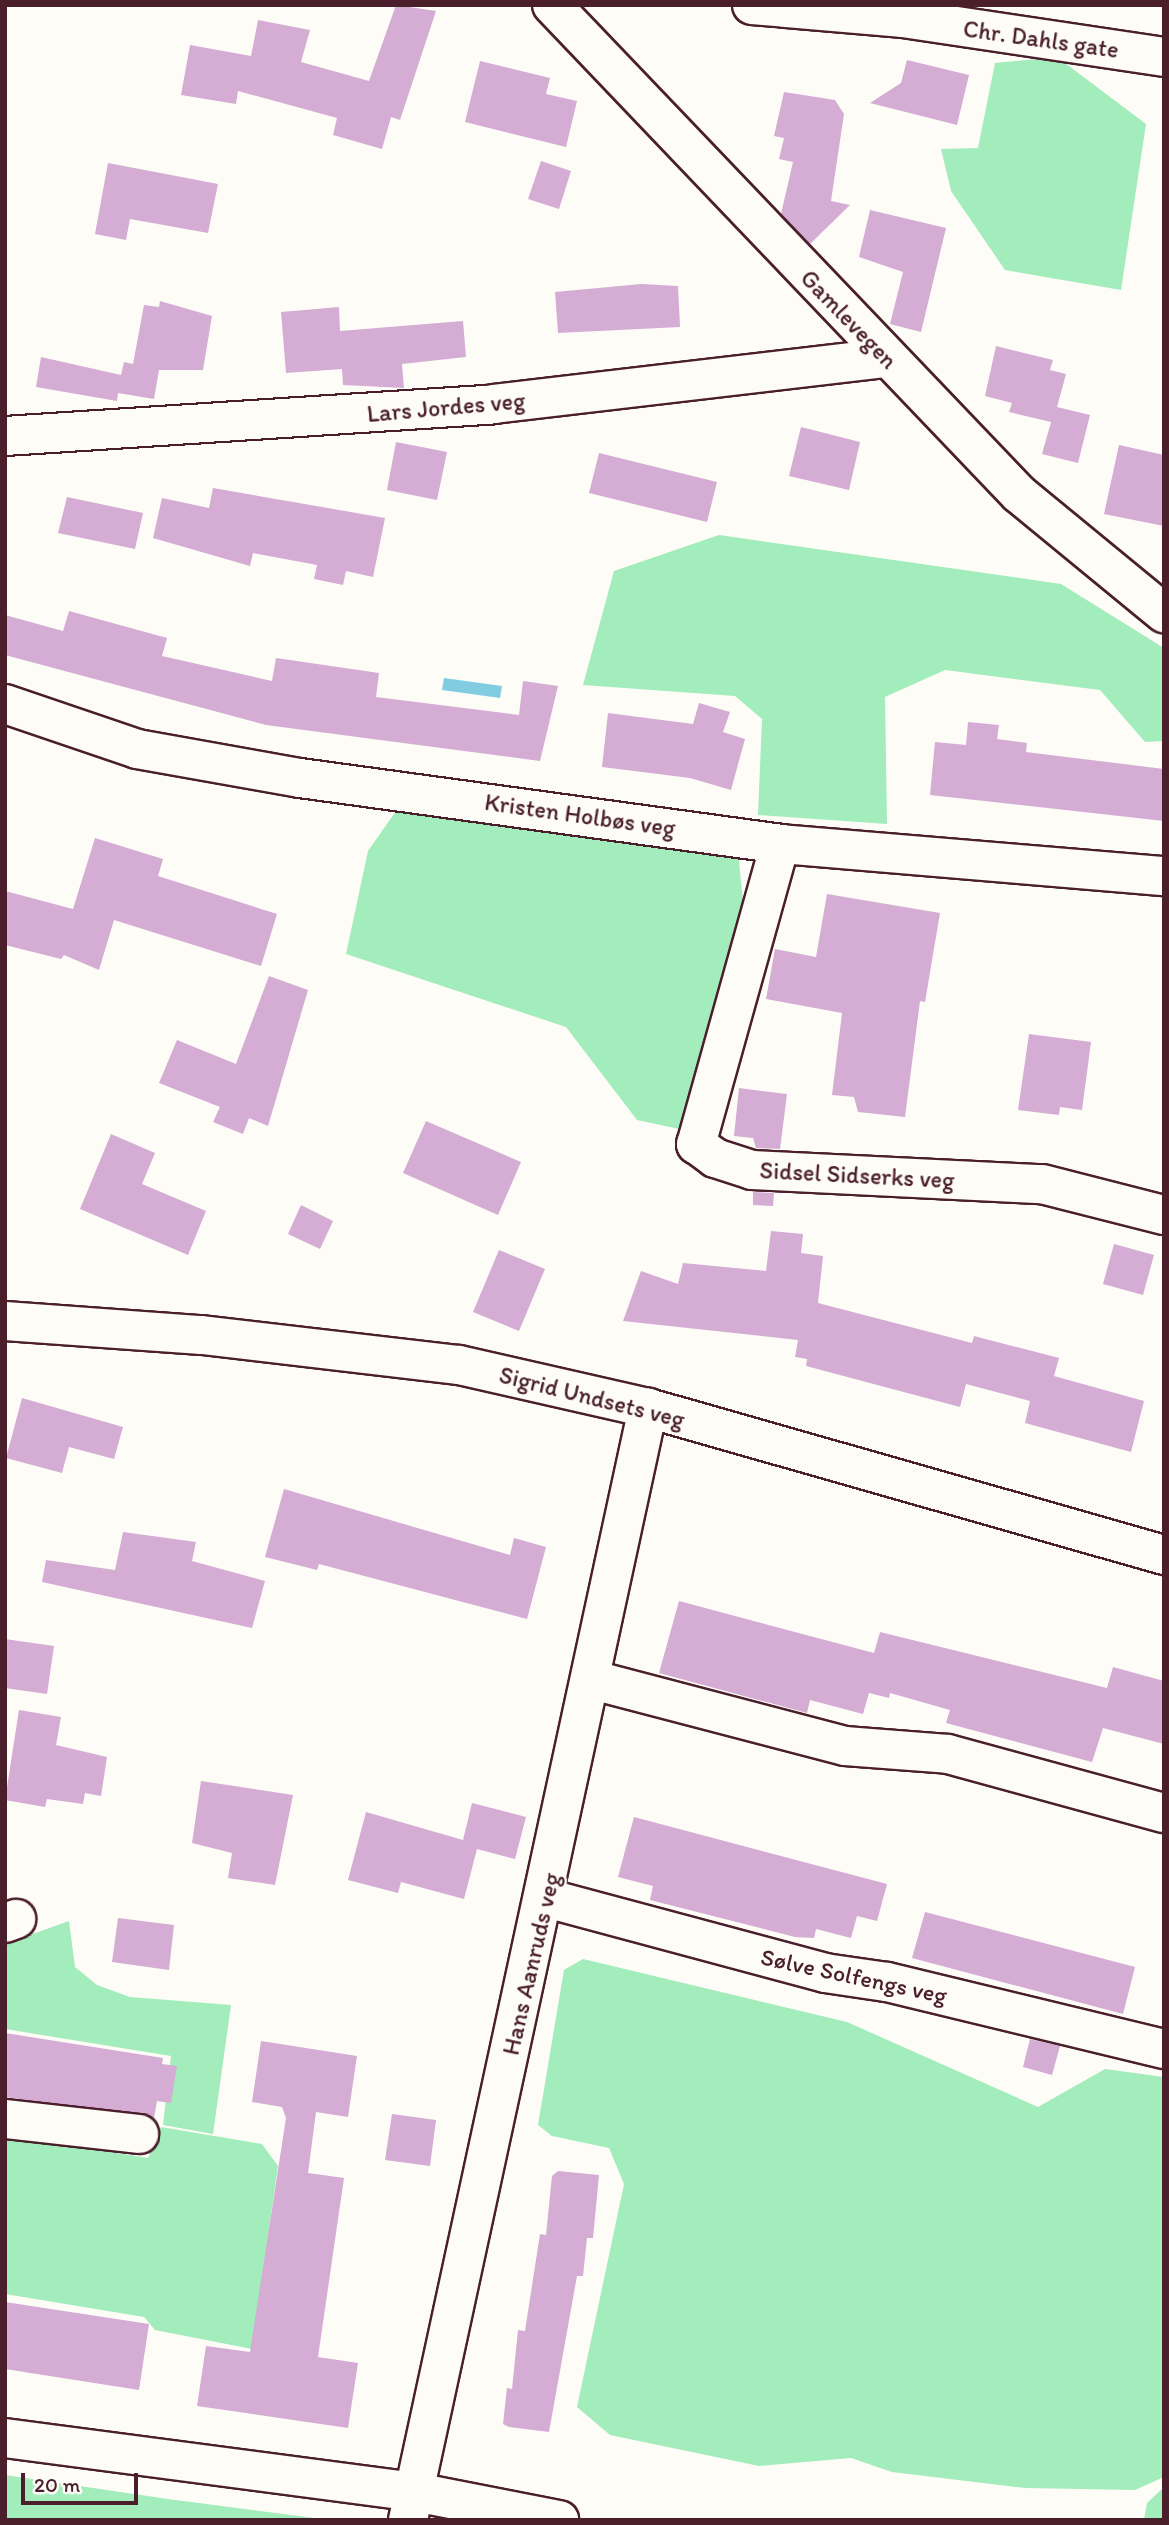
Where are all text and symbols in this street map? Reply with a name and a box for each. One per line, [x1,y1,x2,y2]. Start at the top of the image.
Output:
street label: Chr. Dahls gate [961,14,1121,64]
street label: Gamlevegen [795,263,903,375]
street label: Lars Jordes veg [366,386,526,428]
street label: Kristen Holbøs veg [483,787,677,843]
street label: Sidsel Sidserks veg [759,1156,955,1194]
street label: Sigrid Undsets veg [496,1360,688,1434]
street label: Hans Aanruds veg [496,1870,566,2058]
street label: Sølve Solfengs veg [758,1942,950,2010]
scale bar [24,2458,142,2502]
text: 20 m [34,2472,80,2497]

